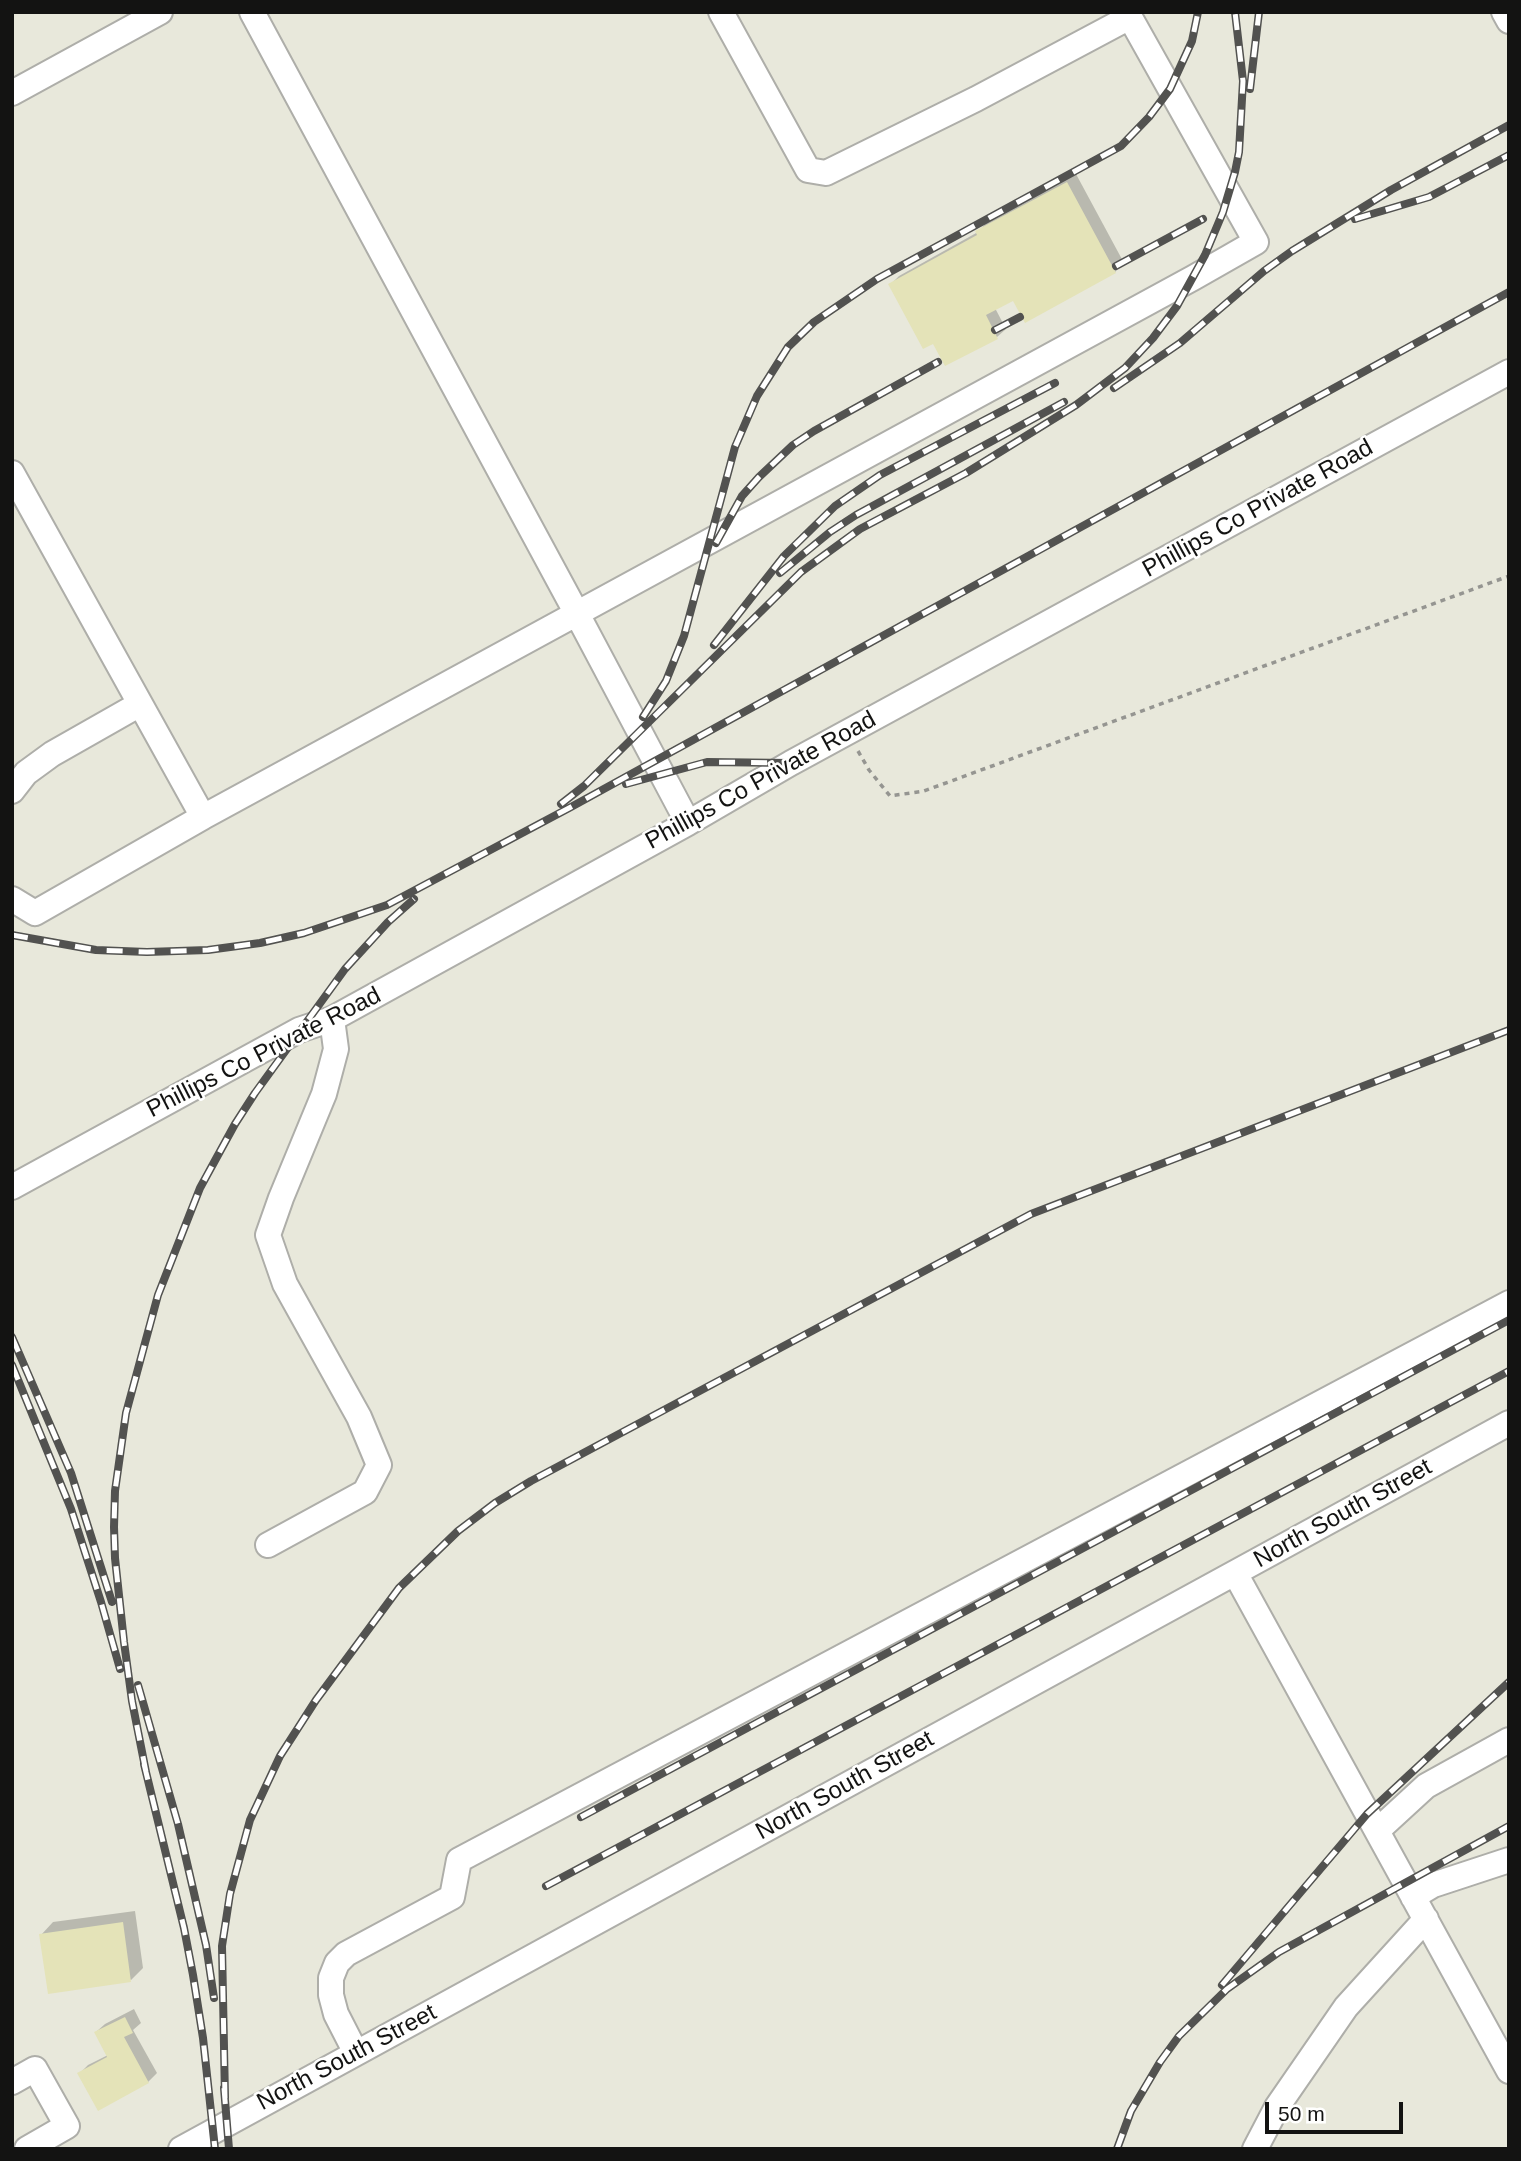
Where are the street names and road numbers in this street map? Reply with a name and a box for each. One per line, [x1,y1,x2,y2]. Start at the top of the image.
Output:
street label: Phillips Co Private Road [1138,434,1378,584]
street label: Phillips Co Private Road [641,706,881,856]
street label: Phillips Co Private Road [142,981,386,1125]
street label: North South Street [1249,1453,1437,1575]
street label: North South Street [751,1725,939,1847]
street label: North South Street [252,1999,442,2117]

